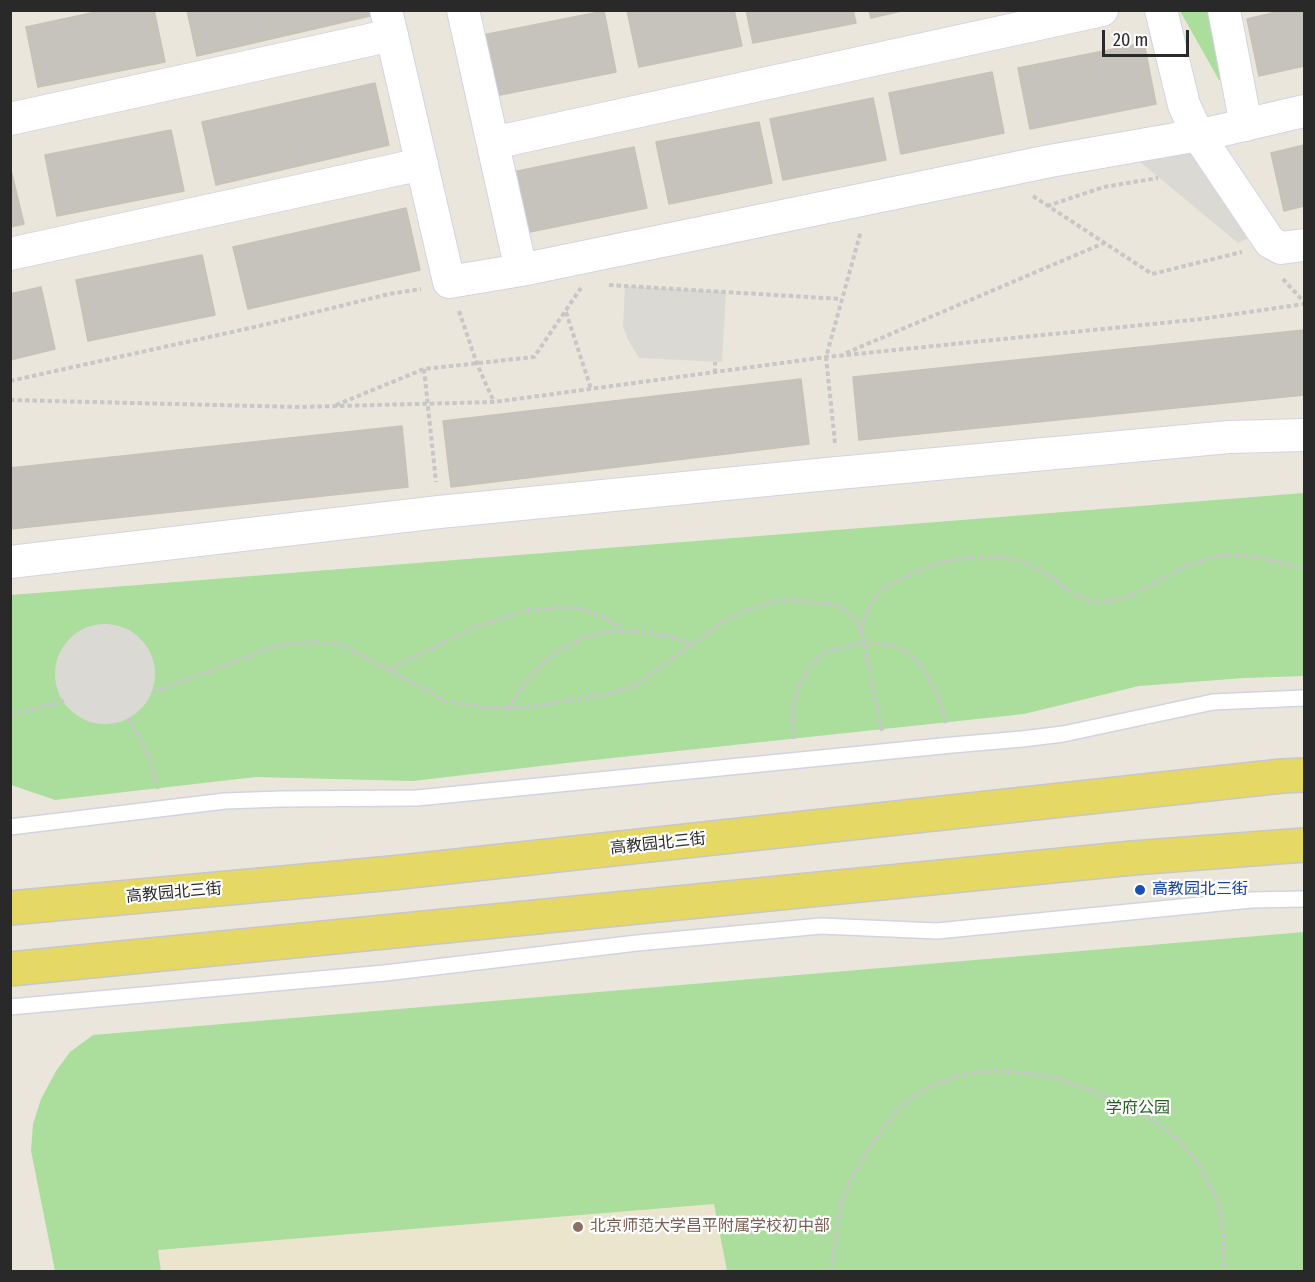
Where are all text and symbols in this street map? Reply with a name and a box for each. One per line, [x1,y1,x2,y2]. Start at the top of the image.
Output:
scale bar [1105,18,1192,56]
text: 20 m [1113,29,1148,51]
street label: 高教园北三街 [609,829,707,859]
street label: 高教园北三街 [125,879,223,907]
place label: 高教园北三街 [1152,880,1248,900]
marker: 高教园北三街 [1133,883,1147,897]
park label: 学府公园 [1106,1099,1170,1119]
place label: 北京师范大学昌平附属学校初中部 [590,1217,830,1237]
marker: 北京师范大学昌平附属学校初中部 [571,1220,585,1234]

